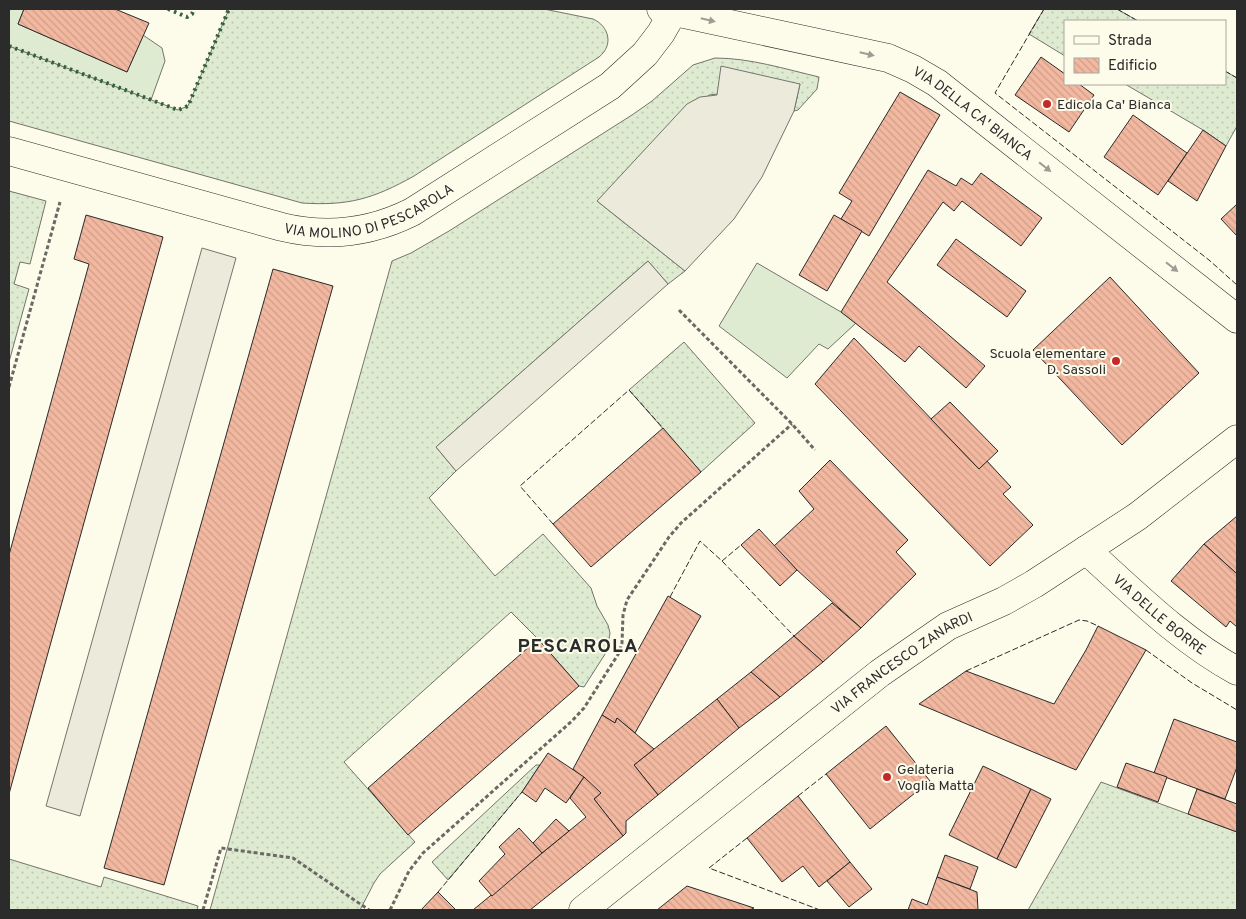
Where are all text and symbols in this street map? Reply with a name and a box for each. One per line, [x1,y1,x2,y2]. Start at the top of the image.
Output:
one-way arrow [701,16,716,24]
legend [1064,20,1226,85]
text: Strada [1108,32,1152,51]
one-way arrow [860,50,875,58]
text: Edificio [1108,57,1157,76]
street label: VIA DELLA CA' BIANCA [909,64,1035,165]
place label: Edicola Ca' Bianca [1057,97,1171,114]
marker: Edicola Ca' Bianca [1041,98,1053,110]
one-way arrow [1038,161,1051,172]
street label: VIA MOLINO DI PESCAROLA [282,181,457,243]
one-way arrow [1166,262,1179,273]
place label: Scuola elementare D. Sassoli [989,346,1106,379]
marker: Scuola elementare D. Sassoli [1110,355,1122,367]
street label: VIA DELLE BORRE [1109,572,1209,659]
street label: VIA FRANCESCO ZANARDI [828,609,976,719]
district label: PESCAROLA [517,635,639,659]
place label: Gelateria Voglia Matta [897,762,974,795]
marker: Gelateria Voglia Matta [881,771,893,783]

